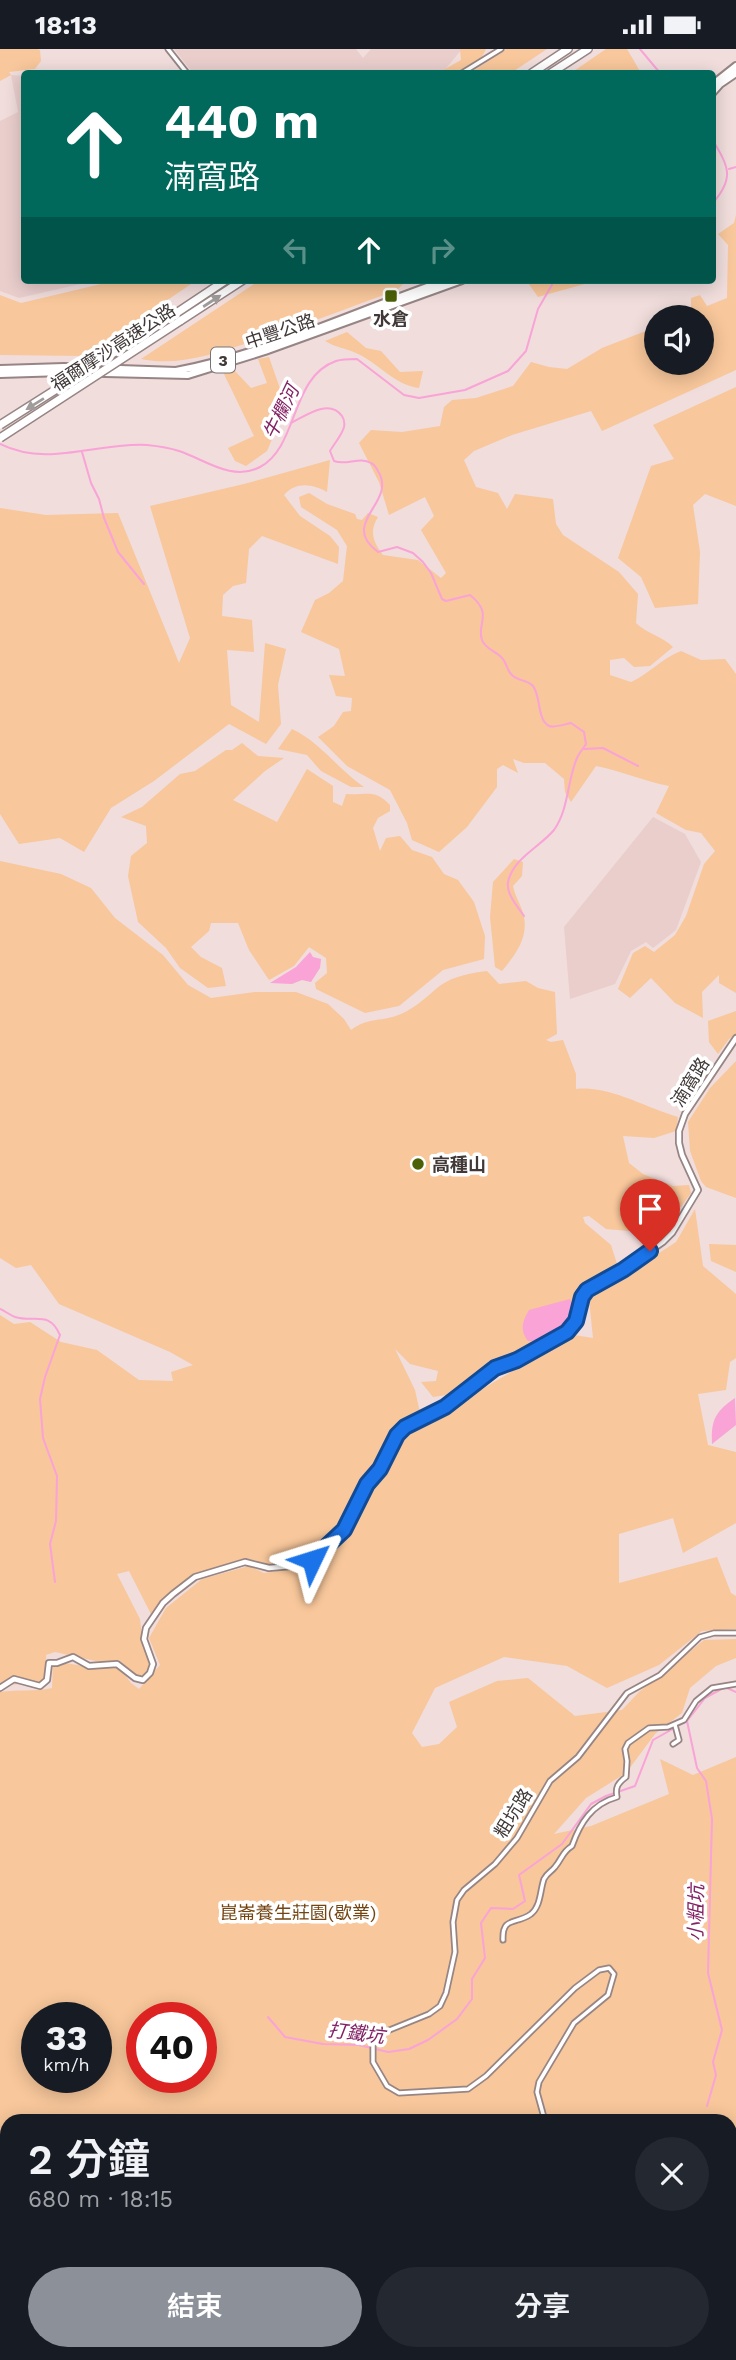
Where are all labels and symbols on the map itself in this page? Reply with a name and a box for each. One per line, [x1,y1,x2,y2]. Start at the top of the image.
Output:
marker: 水倉 [383,288,399,304]
one-way arrow [202,294,221,307]
street label: 福爾摩沙高速公路 [47,299,179,395]
place label: 水倉 [373,308,409,329]
street label: 中豐公路 [243,309,317,353]
road number: 3 [211,347,235,373]
water label: 牛欄河 [258,378,306,443]
one-way arrow [25,398,45,411]
street label: 湳窩路 [667,1054,713,1110]
place label: 高種山 [432,1154,486,1175]
marker: 高種山 [410,1156,426,1172]
pin [620,1179,680,1251]
position arrow [275,1523,349,1597]
street label: 粗坑路 [490,1785,536,1841]
water label: 小粗坑 [684,1881,708,1942]
park label: 崑崙養生莊園(歇業) [220,1902,376,1923]
speed limit sign: 40 [126,2002,217,2093]
water label: 打鐵坑 [326,2018,389,2048]

